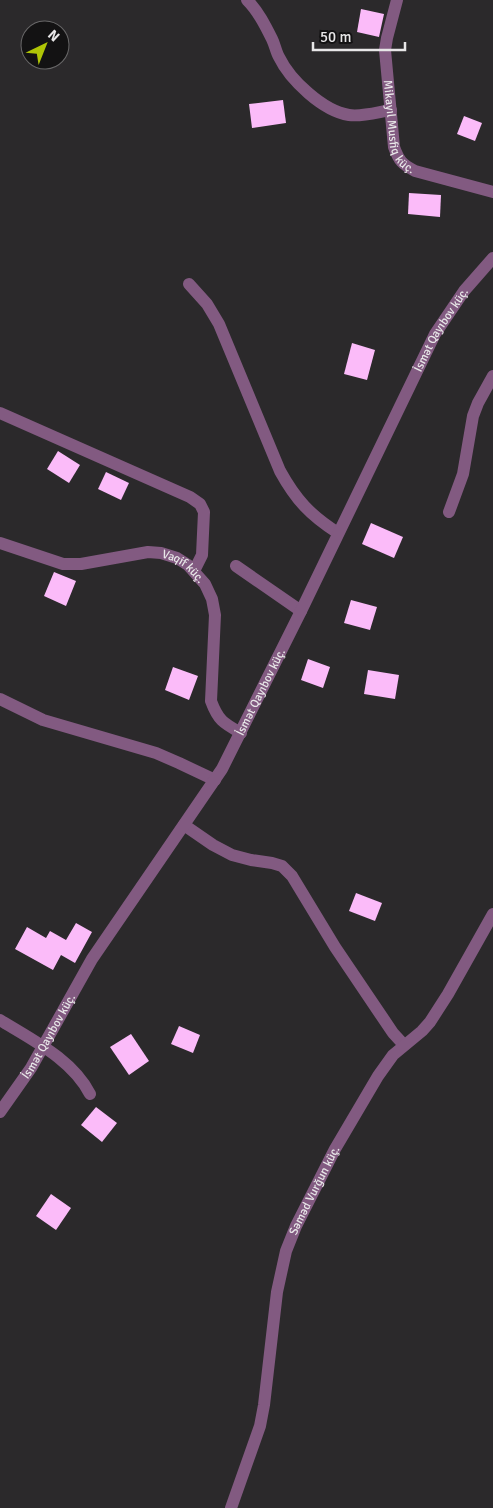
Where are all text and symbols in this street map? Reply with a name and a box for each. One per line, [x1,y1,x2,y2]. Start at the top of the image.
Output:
north arrow [20,20,70,70]
scale bar [313,20,406,52]
text: N [44,26,63,45]
text: 50 m [320,28,351,46]
street label: Mikayıl Musfiq küç. [380,79,417,177]
street label: İsmət Qayıbov küç. [411,284,472,374]
street label: Vaqif küç. [160,547,208,586]
street label: İsmət Qayıbov küç. [233,646,289,738]
street label: İsmət Qayıbov küç. [19,991,79,1082]
street label: Səməd Vurğun küç. [286,1143,343,1237]

